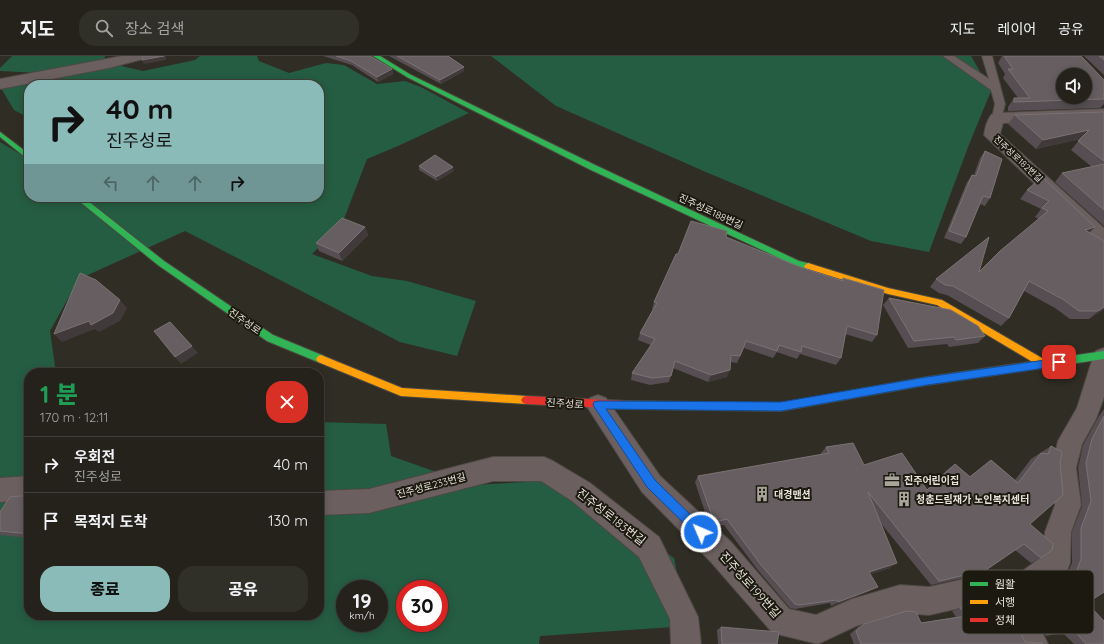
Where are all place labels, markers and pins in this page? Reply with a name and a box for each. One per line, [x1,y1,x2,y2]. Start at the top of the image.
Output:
pin [1042,345,1076,379]
office icon: 진주어린이집 [883,471,901,489]
place label: 진주어린이집 [904,474,959,487]
building icon: 대경맨션 [753,485,771,503]
place label: 대경맨션 [774,488,811,501]
building icon: 청춘드림재가 노인복지센터 [895,490,913,508]
place label: 청춘드림재가 노인복지센터 [916,493,1029,506]

